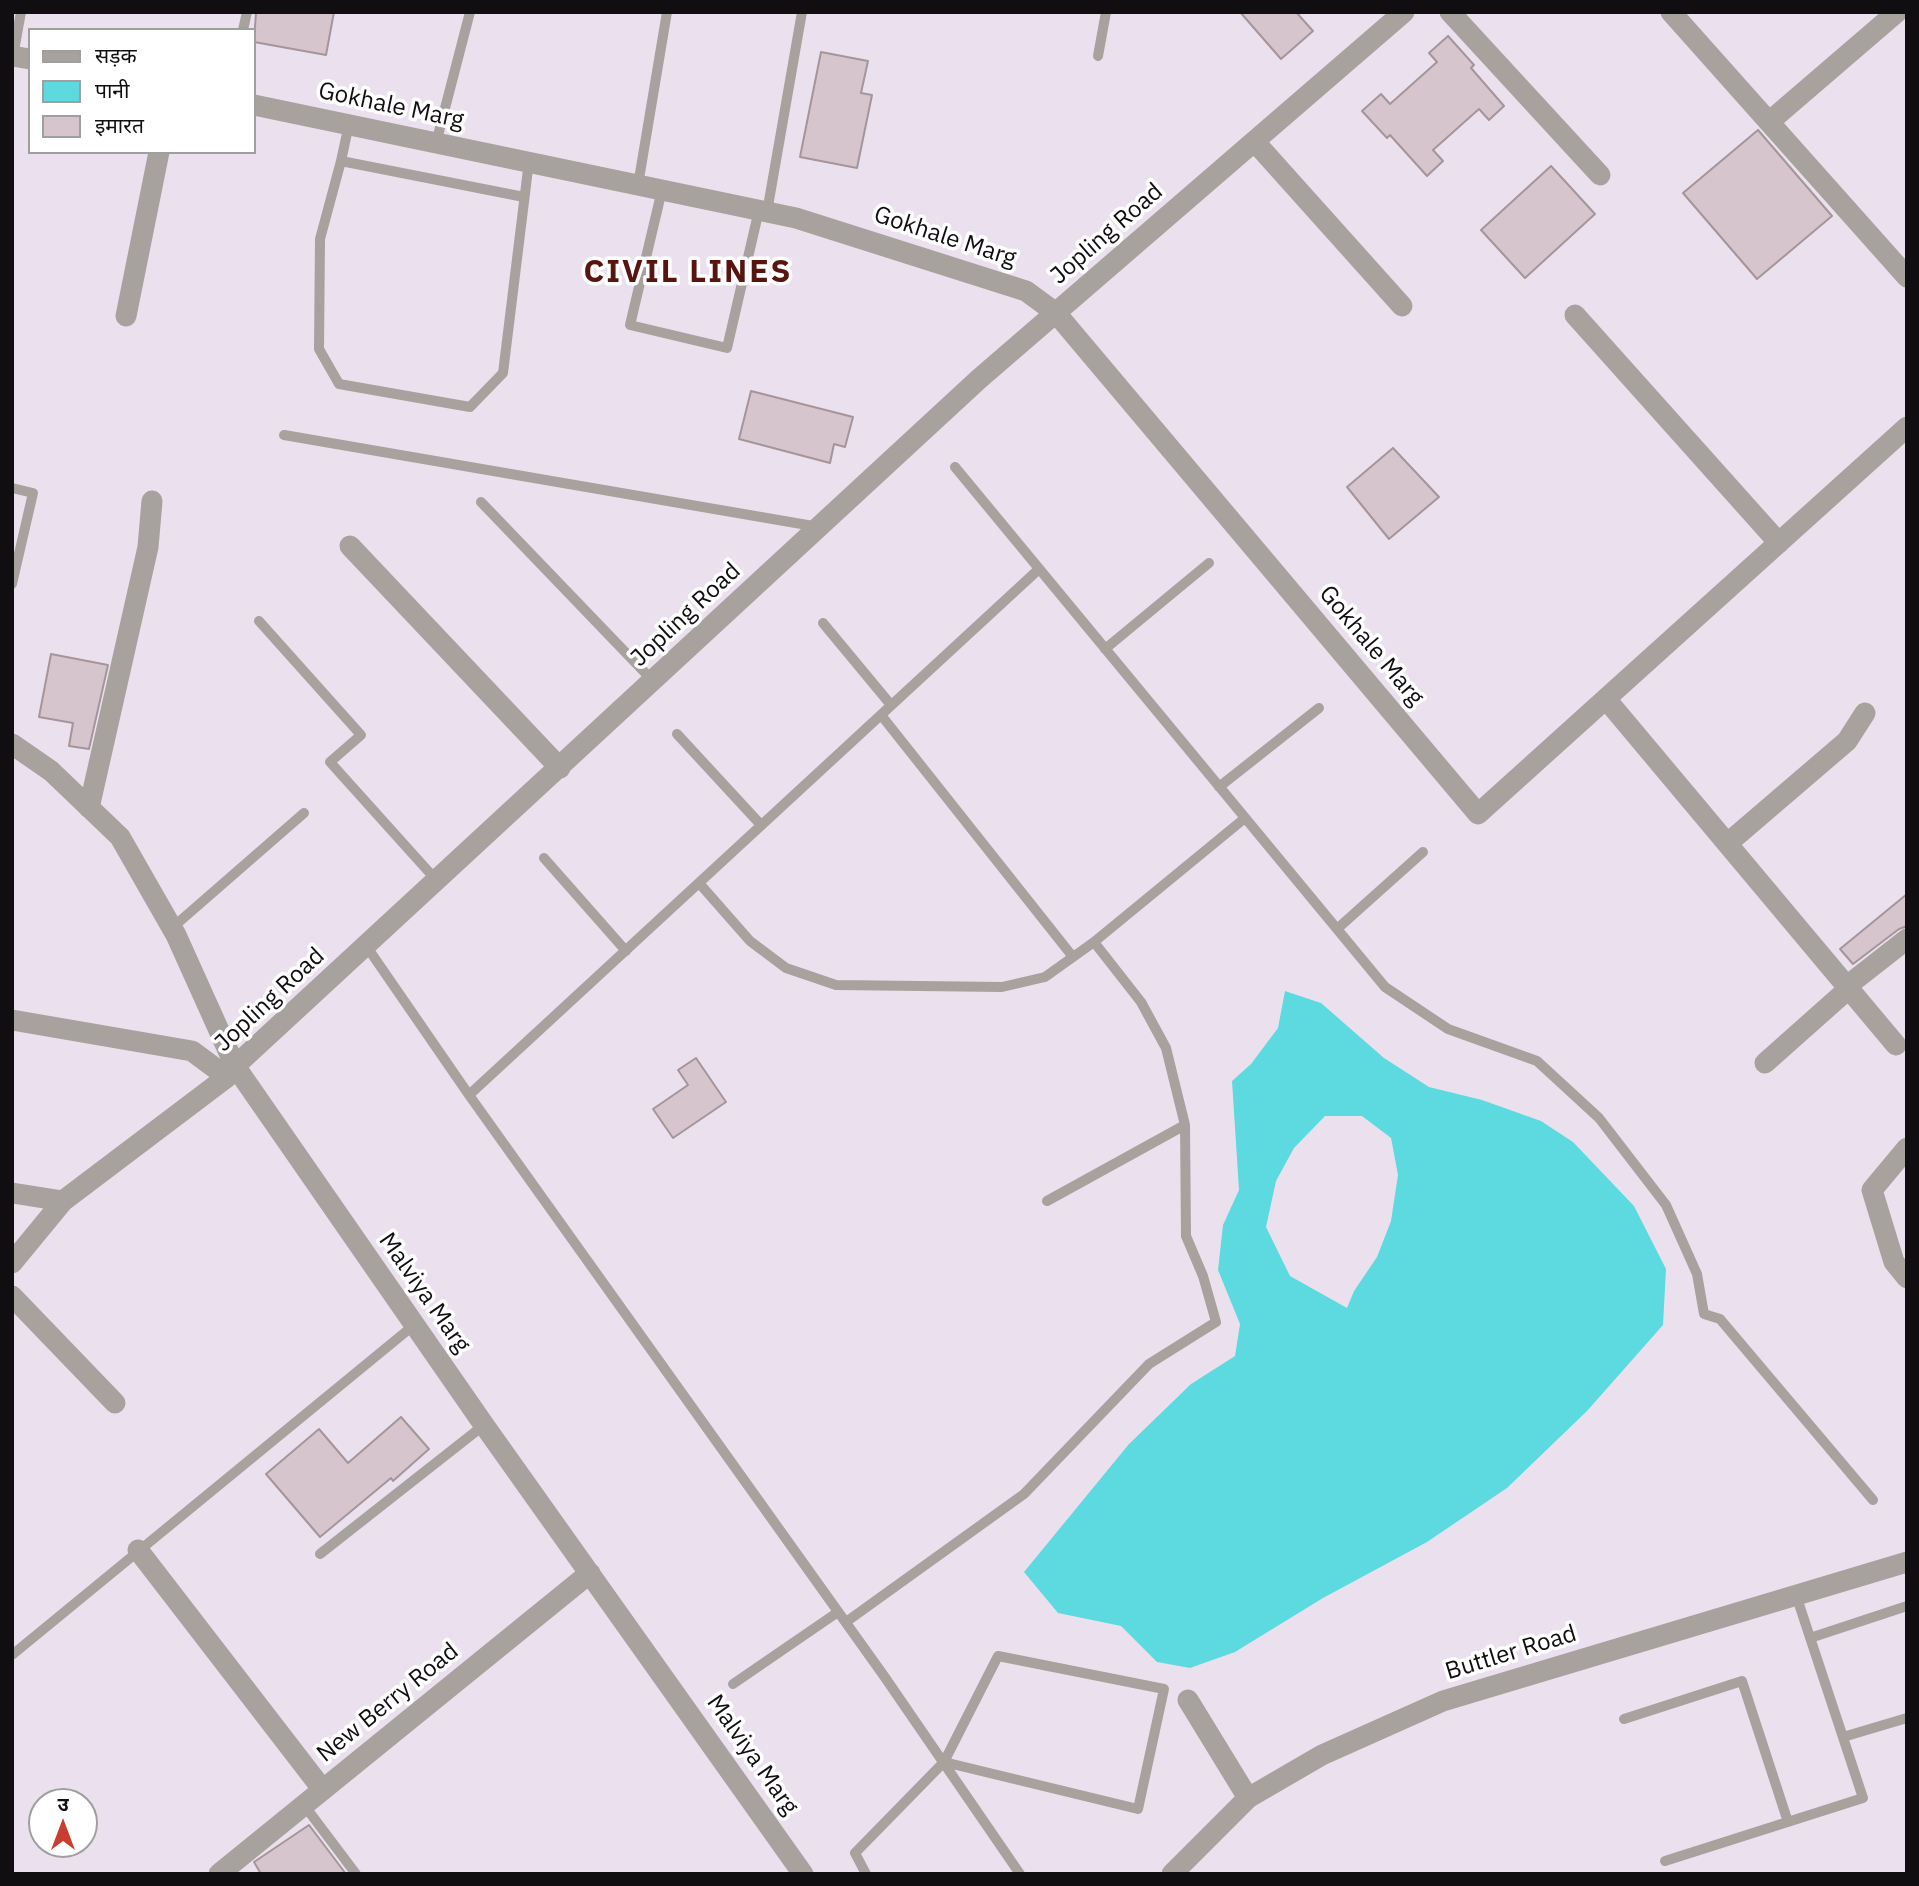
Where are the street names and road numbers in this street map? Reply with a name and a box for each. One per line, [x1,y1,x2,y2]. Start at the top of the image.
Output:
street label: Gokhale Marg [316,77,466,135]
street label: Jopling Road [1045,177,1169,291]
street label: Gokhale Marg [870,200,1020,274]
street label: Jopling Road [625,557,747,673]
street label: Gokhale Marg [1312,580,1430,712]
street label: Jopling Road [209,942,331,1058]
street label: Malviya Marg [372,1228,476,1358]
street label: Buttler Road [1442,1619,1580,1687]
street label: New Berry Road [311,1637,465,1769]
street label: Malviya Marg [700,1690,804,1820]

